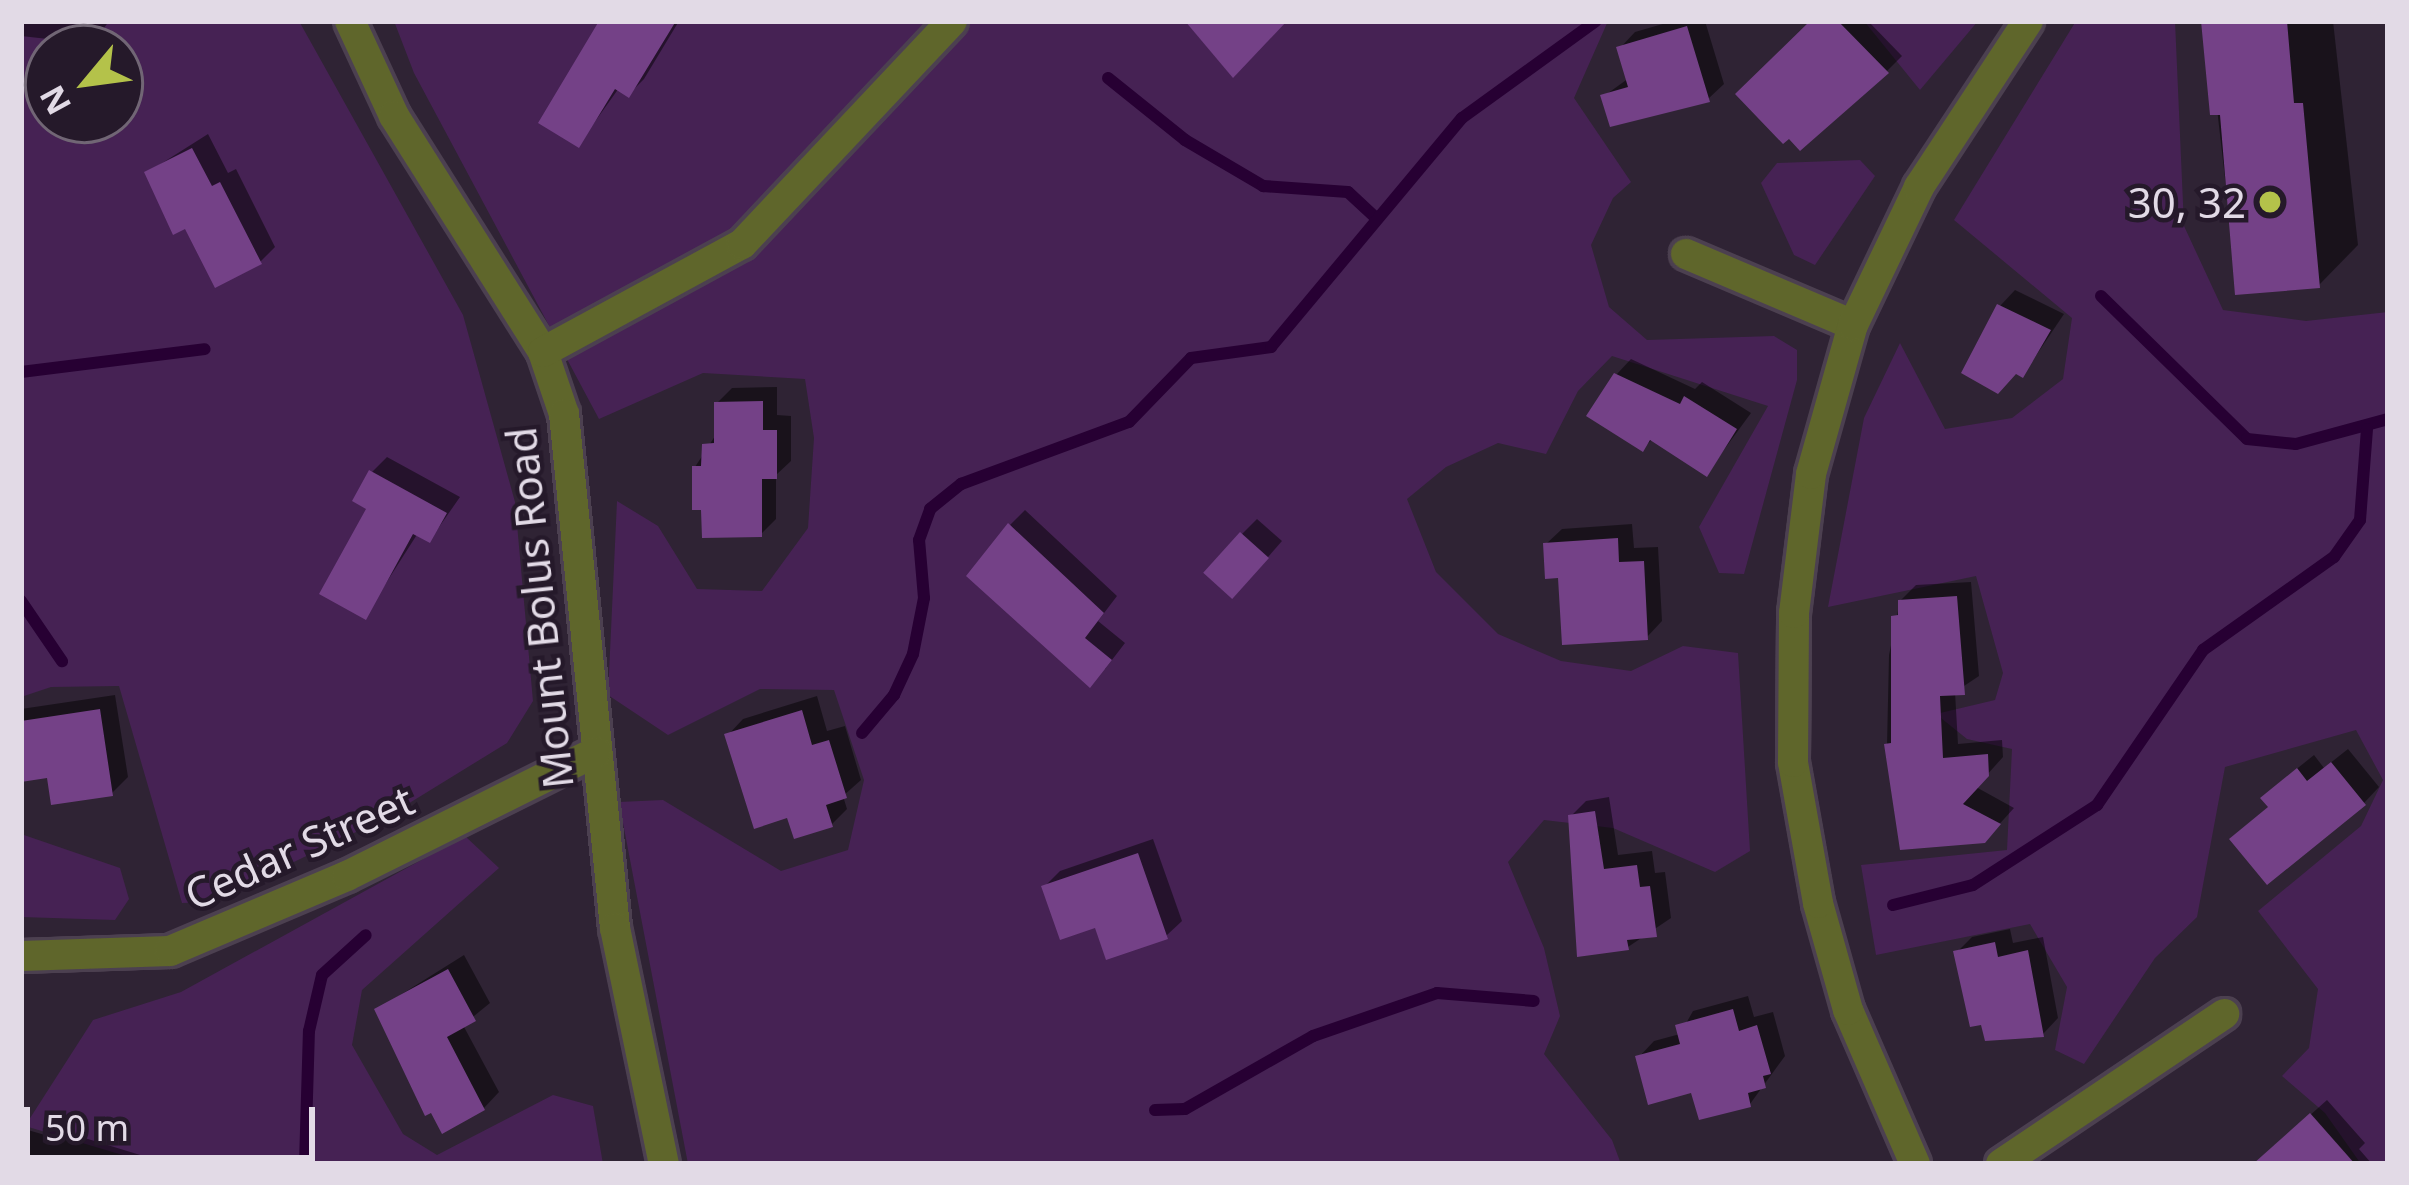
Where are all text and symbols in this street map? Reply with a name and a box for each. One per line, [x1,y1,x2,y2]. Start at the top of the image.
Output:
north arrow [24,24,144,144]
text: N [29,78,81,123]
place label: 30, 32 [2128,177,2246,227]
marker: 30, 32 [2257,189,2283,215]
street label: Mount Bolus Road [495,425,583,791]
street label: Cedar Street [177,774,421,920]
scale bar [30,1083,321,1157]
text: 50 m [45,1103,129,1152]

